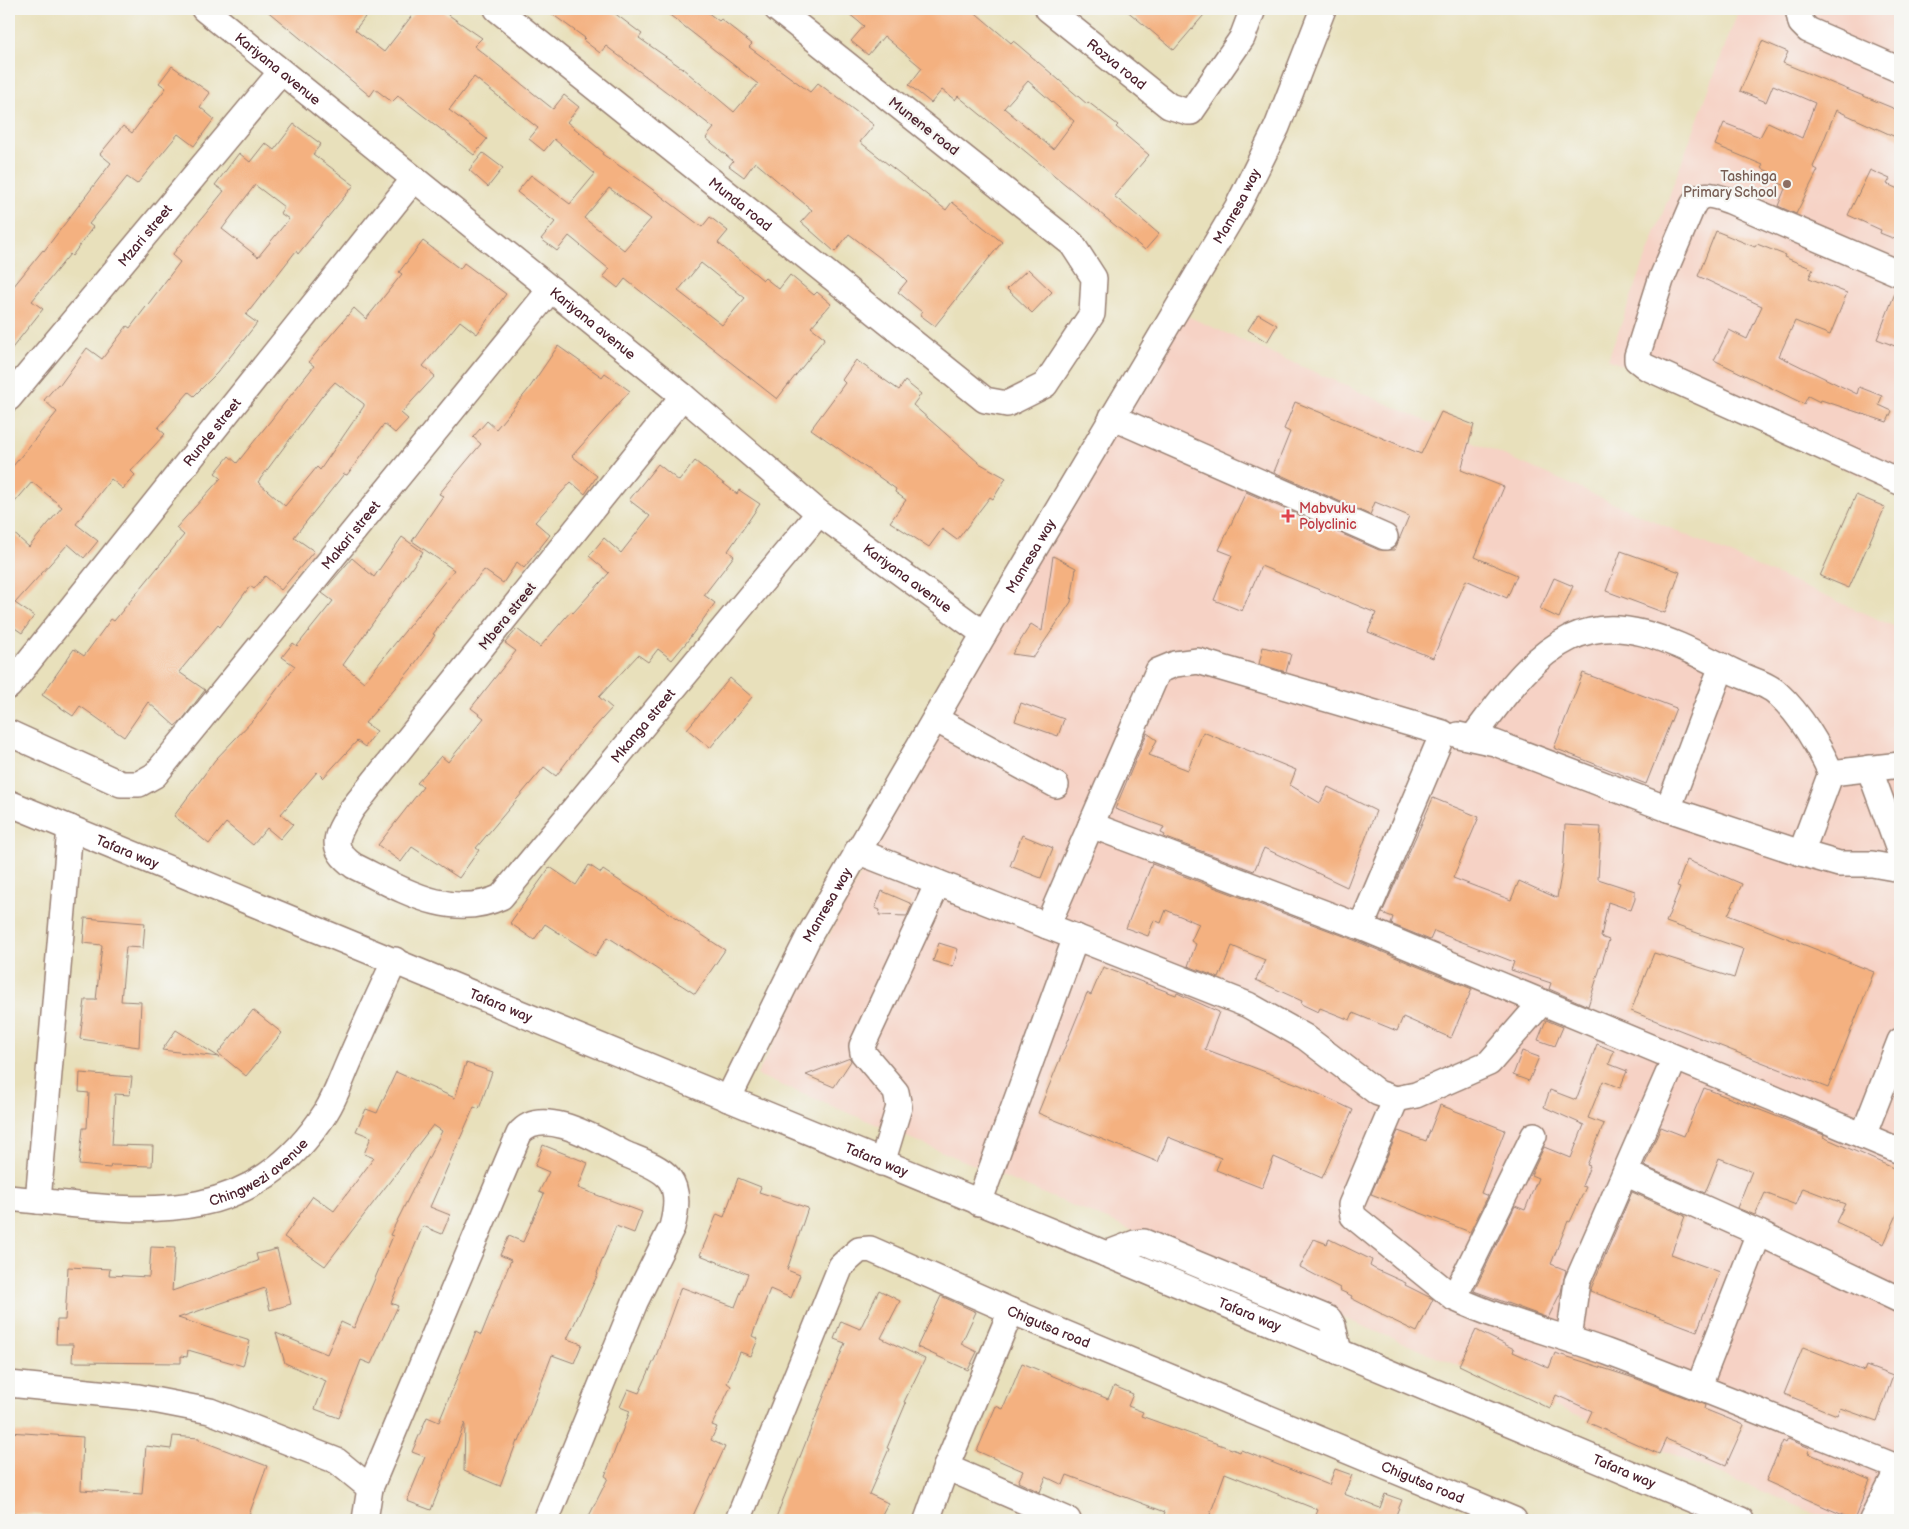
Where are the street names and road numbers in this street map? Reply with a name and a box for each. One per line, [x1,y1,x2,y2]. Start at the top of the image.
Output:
street label: Kariyana avenue [231,29,324,109]
street label: Rozva road [1083,35,1150,93]
street label: Munene road [885,94,962,159]
street label: Manresa way [1210,165,1264,247]
street label: Munda road [705,174,775,235]
street label: Mzari street [114,201,176,270]
street label: Kariyana avenue [546,284,639,363]
street label: Runde street [180,394,245,470]
street label: Makari street [318,497,384,573]
street label: Manresa way [1002,515,1060,596]
street label: Kariyana avenue [860,540,955,616]
street label: Mbera street [475,579,540,653]
street label: Mkanga street [608,685,679,767]
street label: Tafara way [93,832,162,873]
street label: Manresa way [799,864,856,945]
street label: Tafara way [467,985,536,1027]
street label: Chingwezi avenue [207,1135,312,1210]
street label: Tafara way [842,1140,911,1181]
street label: Tafara way [1216,1294,1284,1336]
street label: Chigutsa road [1004,1302,1093,1352]
street label: Tafara way [1590,1451,1659,1493]
street label: Chigutsa road [1378,1458,1467,1507]

